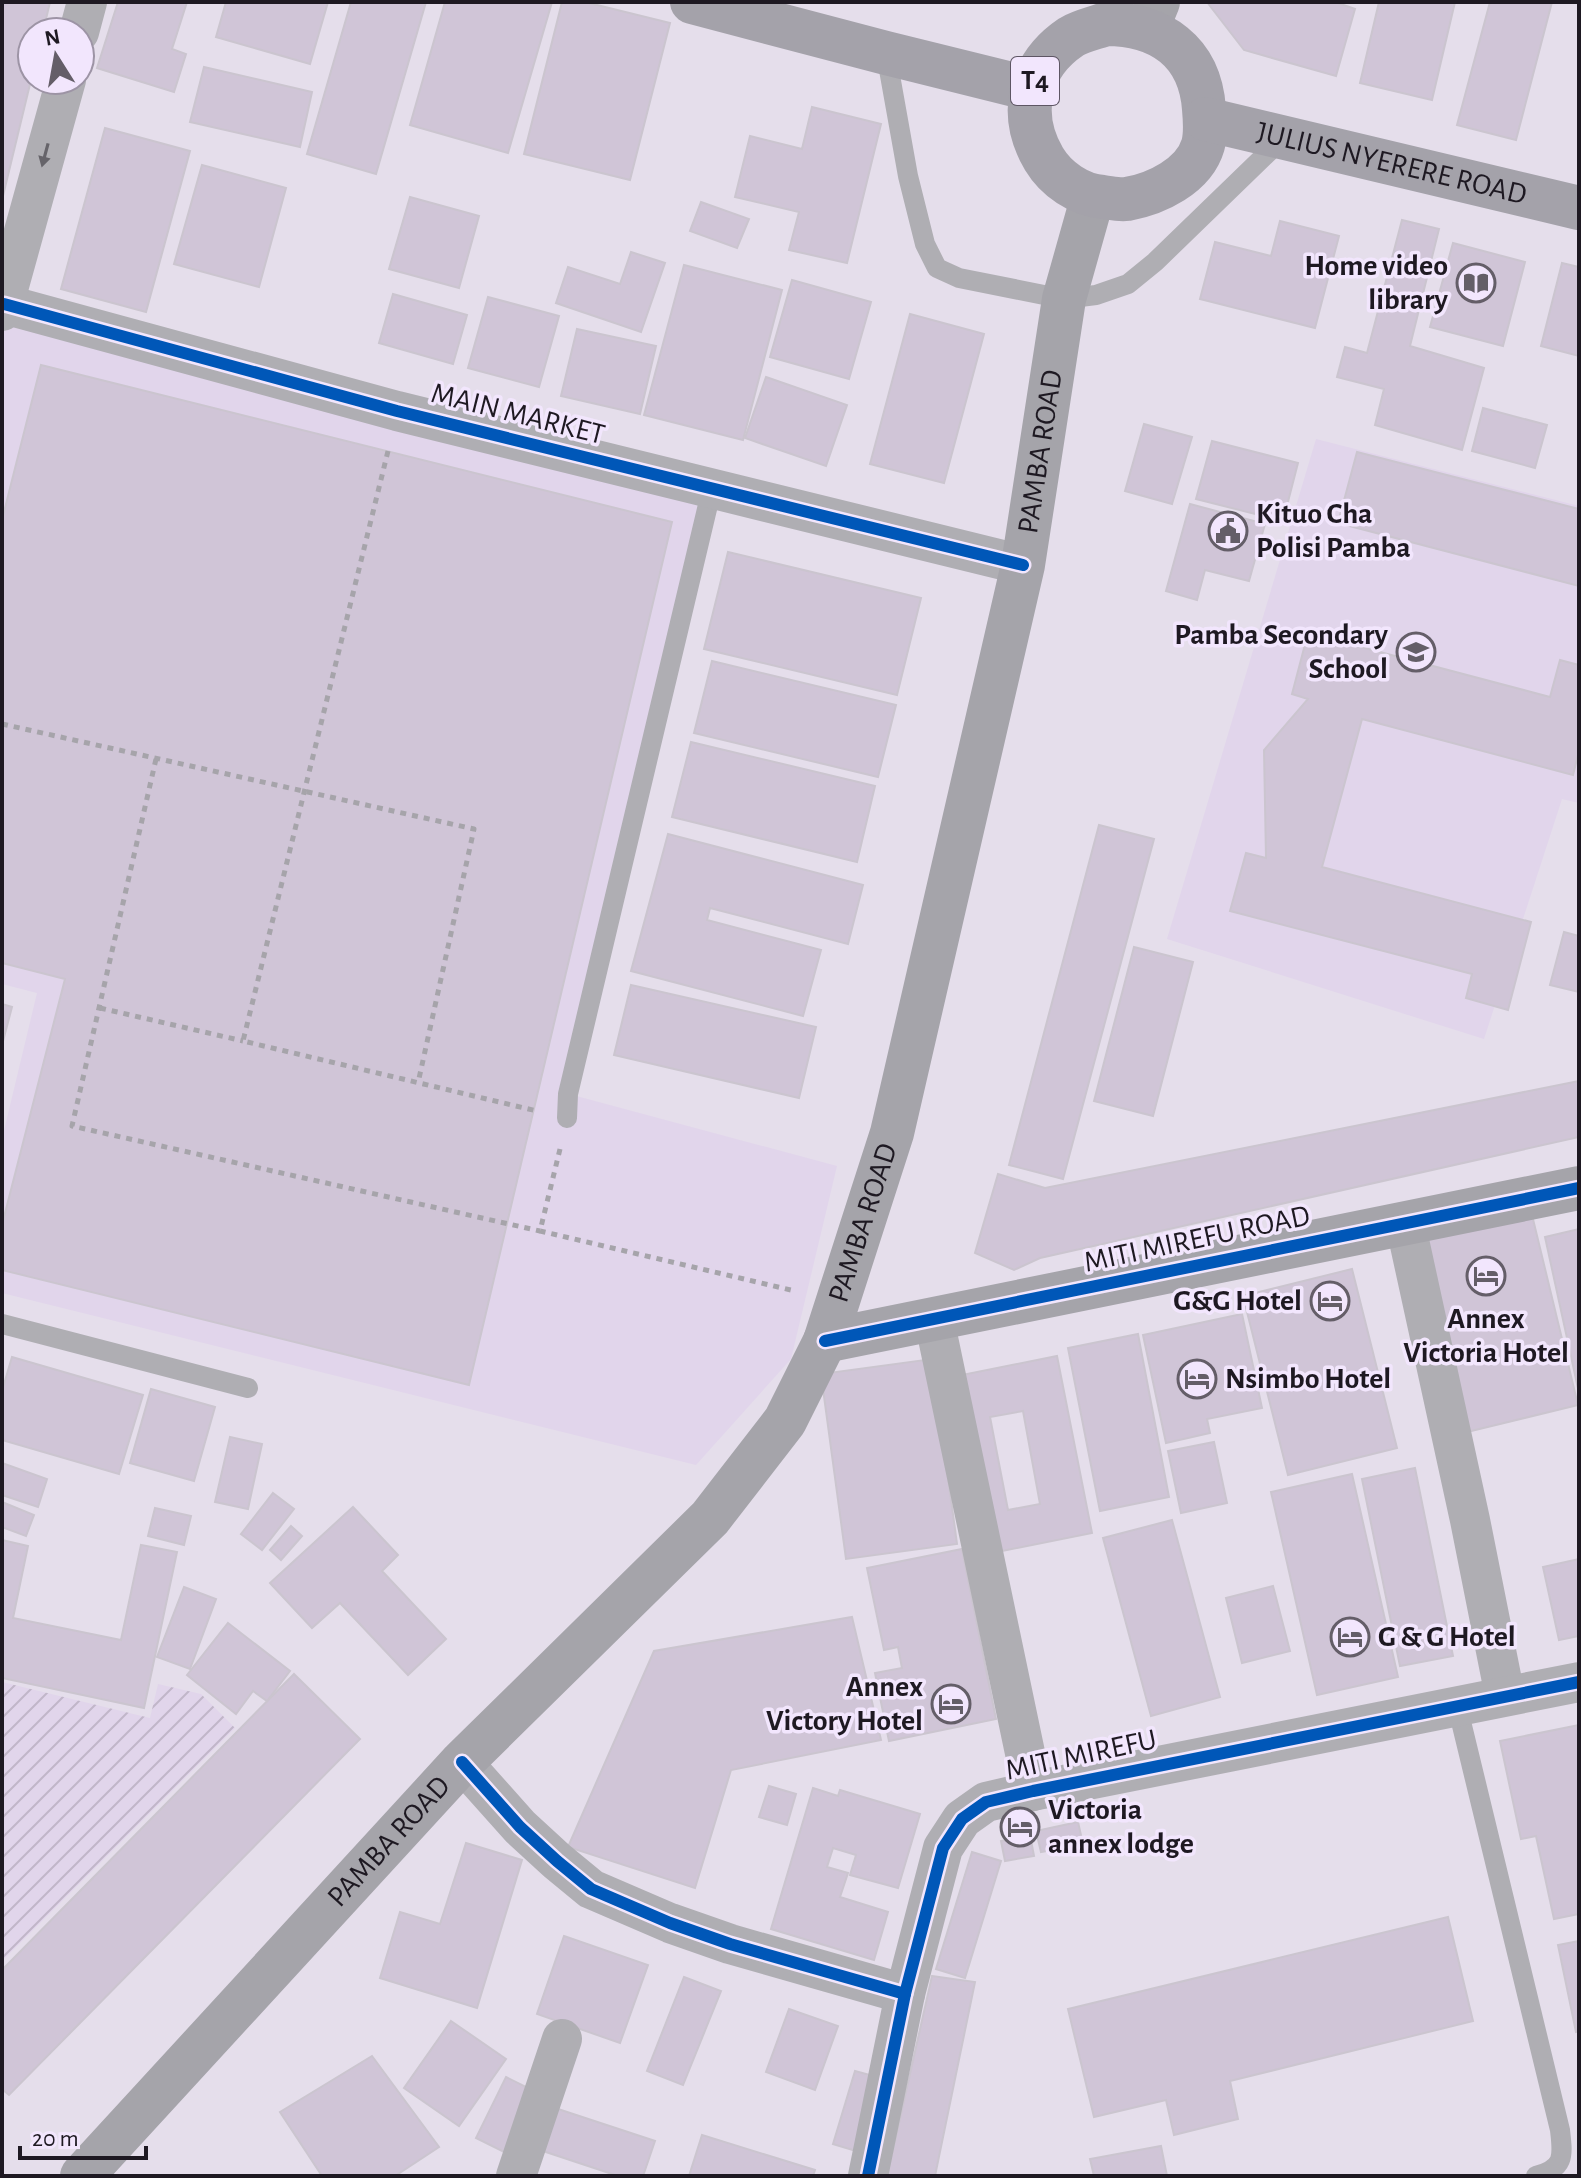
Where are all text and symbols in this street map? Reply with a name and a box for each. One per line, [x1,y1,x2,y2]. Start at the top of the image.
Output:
north arrow [16,16,96,96]
text: N [43,25,62,50]
road number: T4 [1011,57,1059,105]
street label: JULIUS NYERERE ROAD [1254,117,1530,210]
one-way arrow [38,144,51,168]
place label: Home video library [1304,251,1449,315]
library icon: Home video library [1455,262,1497,304]
street label: PAMBA ROAD [1013,368,1068,536]
street label: MAIN MARKET [428,378,608,450]
place label: Kituo Cha Polisi Pamba [1256,499,1411,563]
public building icon: Kituo Cha Polisi Pamba [1207,510,1249,552]
place label: Pamba Secondary School [1174,620,1389,684]
school or university icon: Pamba Secondary School [1395,631,1437,673]
street label: PAMBA ROAD [823,1140,903,1306]
street label: MITI MIREFU ROAD [1081,1200,1313,1278]
hotel icon: Annex Victoria Hotel [1465,1255,1507,1297]
hotel icon: G&G Hotel [1309,1280,1351,1322]
place label: G&G Hotel [1173,1286,1302,1316]
place label: Annex Victoria Hotel [1403,1304,1569,1368]
hotel icon: Nsimbo Hotel [1176,1358,1218,1400]
place label: Nsimbo Hotel [1225,1364,1391,1394]
hotel icon: G & G Hotel [1329,1616,1371,1658]
place label: G & G Hotel [1378,1622,1516,1652]
place label: Annex Victory Hotel [766,1672,923,1736]
hotel icon: Annex Victory Hotel [930,1683,972,1725]
street label: MITI MIREFU [1003,1724,1159,1786]
street label: PAMBA ROAD [322,1771,456,1913]
place label: Victoria annex lodge [1048,1795,1194,1859]
hotel icon: Victoria annex lodge [999,1806,1041,1848]
scale bar [20,2110,146,2160]
text: 20 m [32,2127,79,2151]

